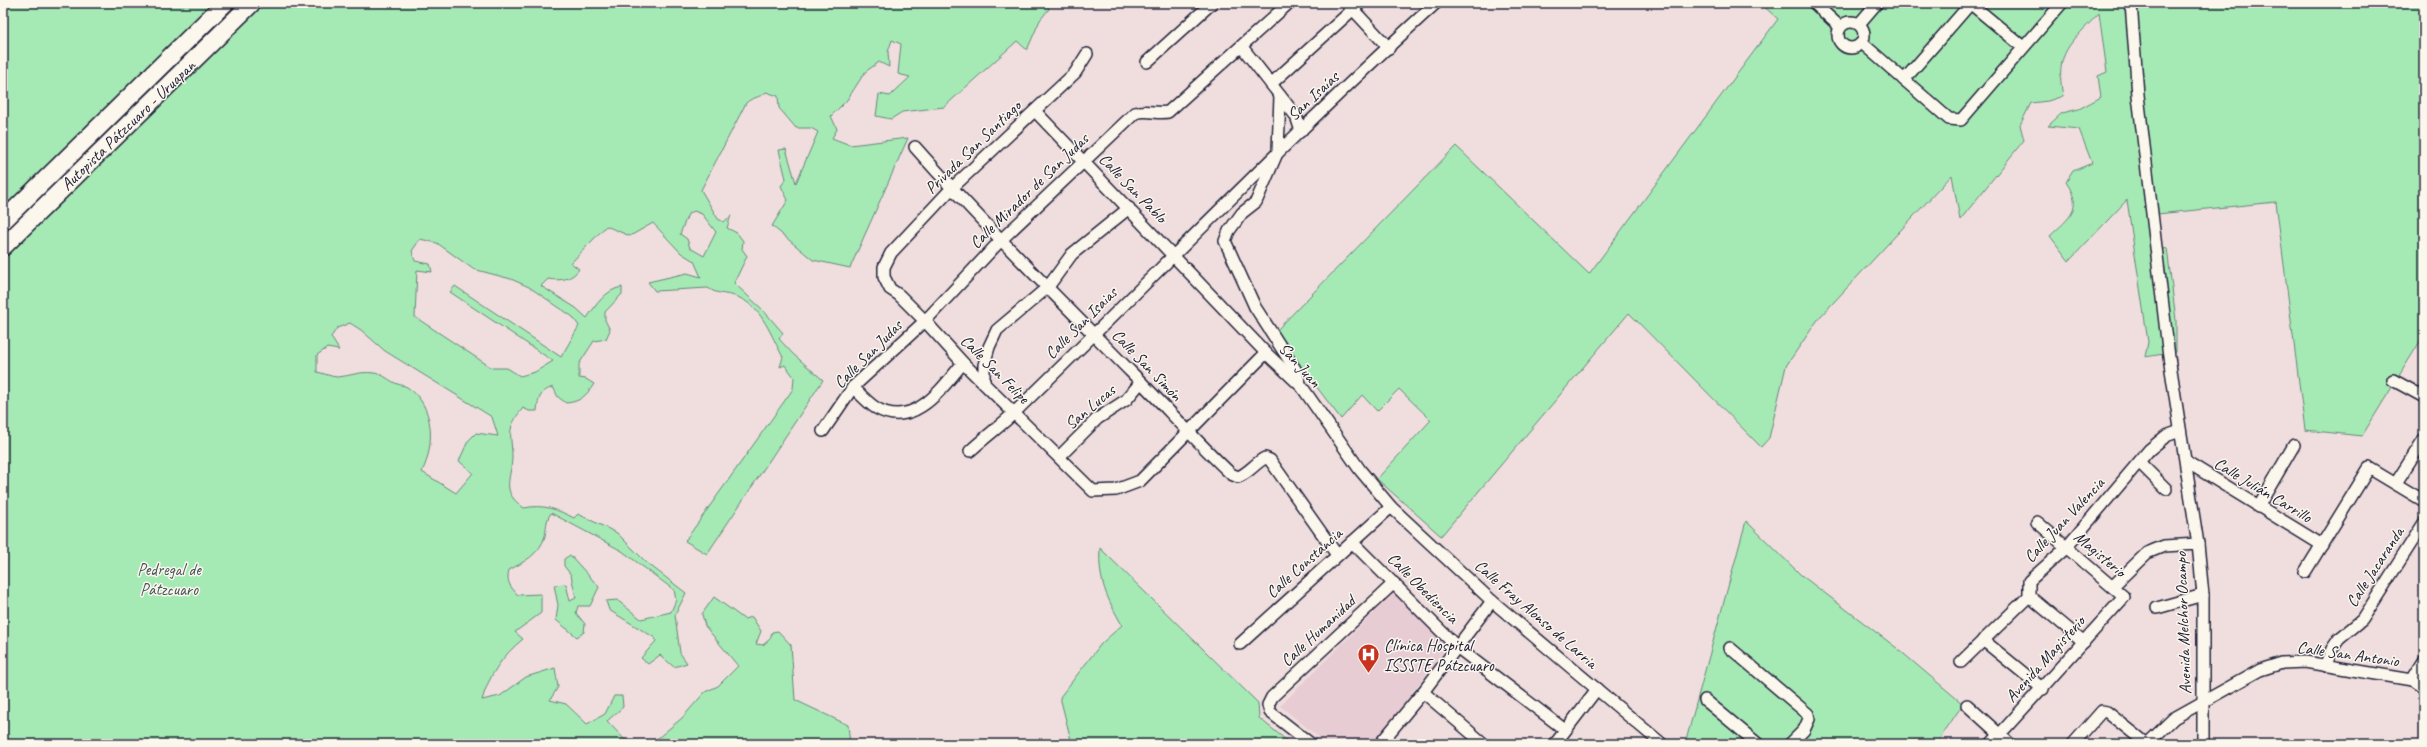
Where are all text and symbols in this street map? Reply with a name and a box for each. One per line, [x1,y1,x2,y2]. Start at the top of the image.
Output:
street label: Autopista Pátzcuaro - Uruapan [56,54,201,195]
street label: San Isaías [1283,65,1345,125]
street label: Privada San Santiago [920,94,1027,198]
street label: Calle Mirador de San Judas [965,127,1094,253]
street label: Calle San Pablo [1095,149,1173,229]
street label: Calle San Isaias [1040,282,1122,364]
street label: Calle San Judas [829,314,908,393]
street label: Calle San Simón [1107,325,1188,406]
street label: Calle San Felipe [956,330,1035,409]
street label: San Juan [1274,338,1326,392]
street label: San Lucas [1060,378,1121,434]
street label: Calle Julián Carrillo [2210,453,2316,528]
street label: Calle Juan Valencia [2019,472,2110,567]
street label: Calle Jacaranda [2341,521,2410,611]
street label: Calle Constancia [1262,522,1348,603]
street label: Magisterio [2070,526,2132,583]
street label: Calle Obediencia [1383,548,1464,629]
street label: Avenida Melchor Ocampo [2170,551,2196,694]
street label: Calle Fray Alonso de Larria [1470,555,1603,674]
park label: Pedregal de Pátzcuaro [137,559,202,600]
street label: Calle Humanidad [1276,589,1362,671]
street label: Avenida Magisterio [2001,610,2091,707]
place label: Clínica Hospital ISSSTE Pátzcuaro [1384,635,1495,676]
street label: Calle San Antonio [2296,636,2401,672]
hospital icon: Clínica Hospital ISSSTE Pátzcuaro [1356,642,1382,675]

